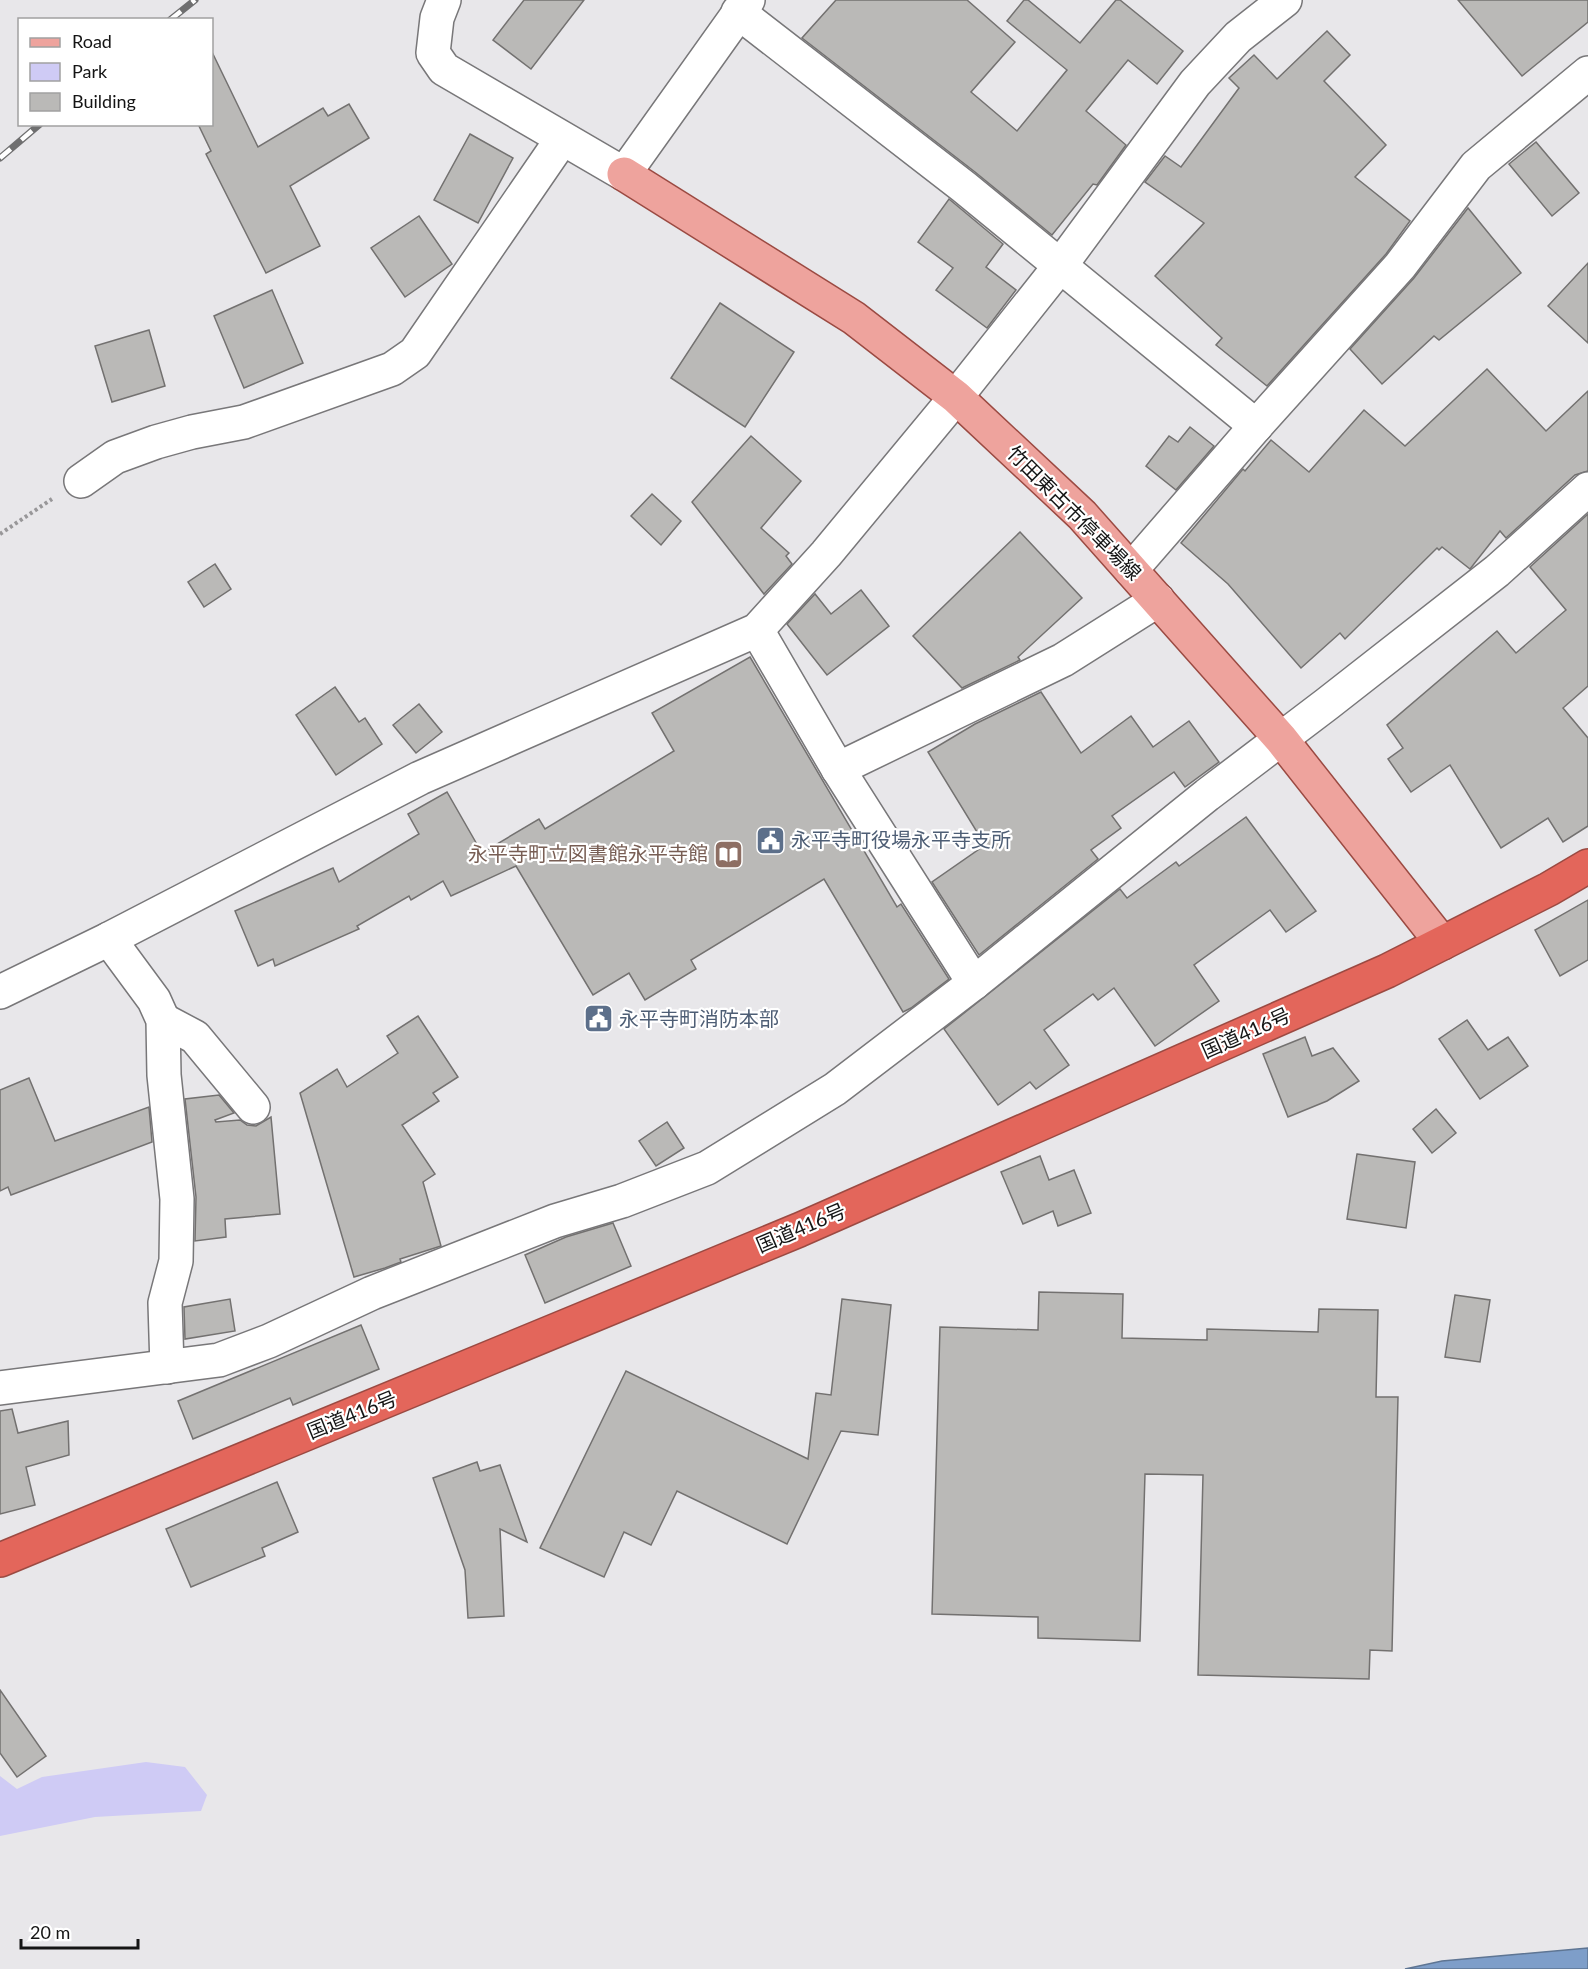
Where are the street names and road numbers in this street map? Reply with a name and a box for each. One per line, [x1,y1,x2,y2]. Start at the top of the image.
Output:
street label: 竹田東古市停車場線 [1003,440,1147,584]
street label: 国道416号 [1197,1002,1294,1062]
street label: 国道416号 [752,1198,849,1257]
street label: 国道416号 [303,1385,400,1443]

